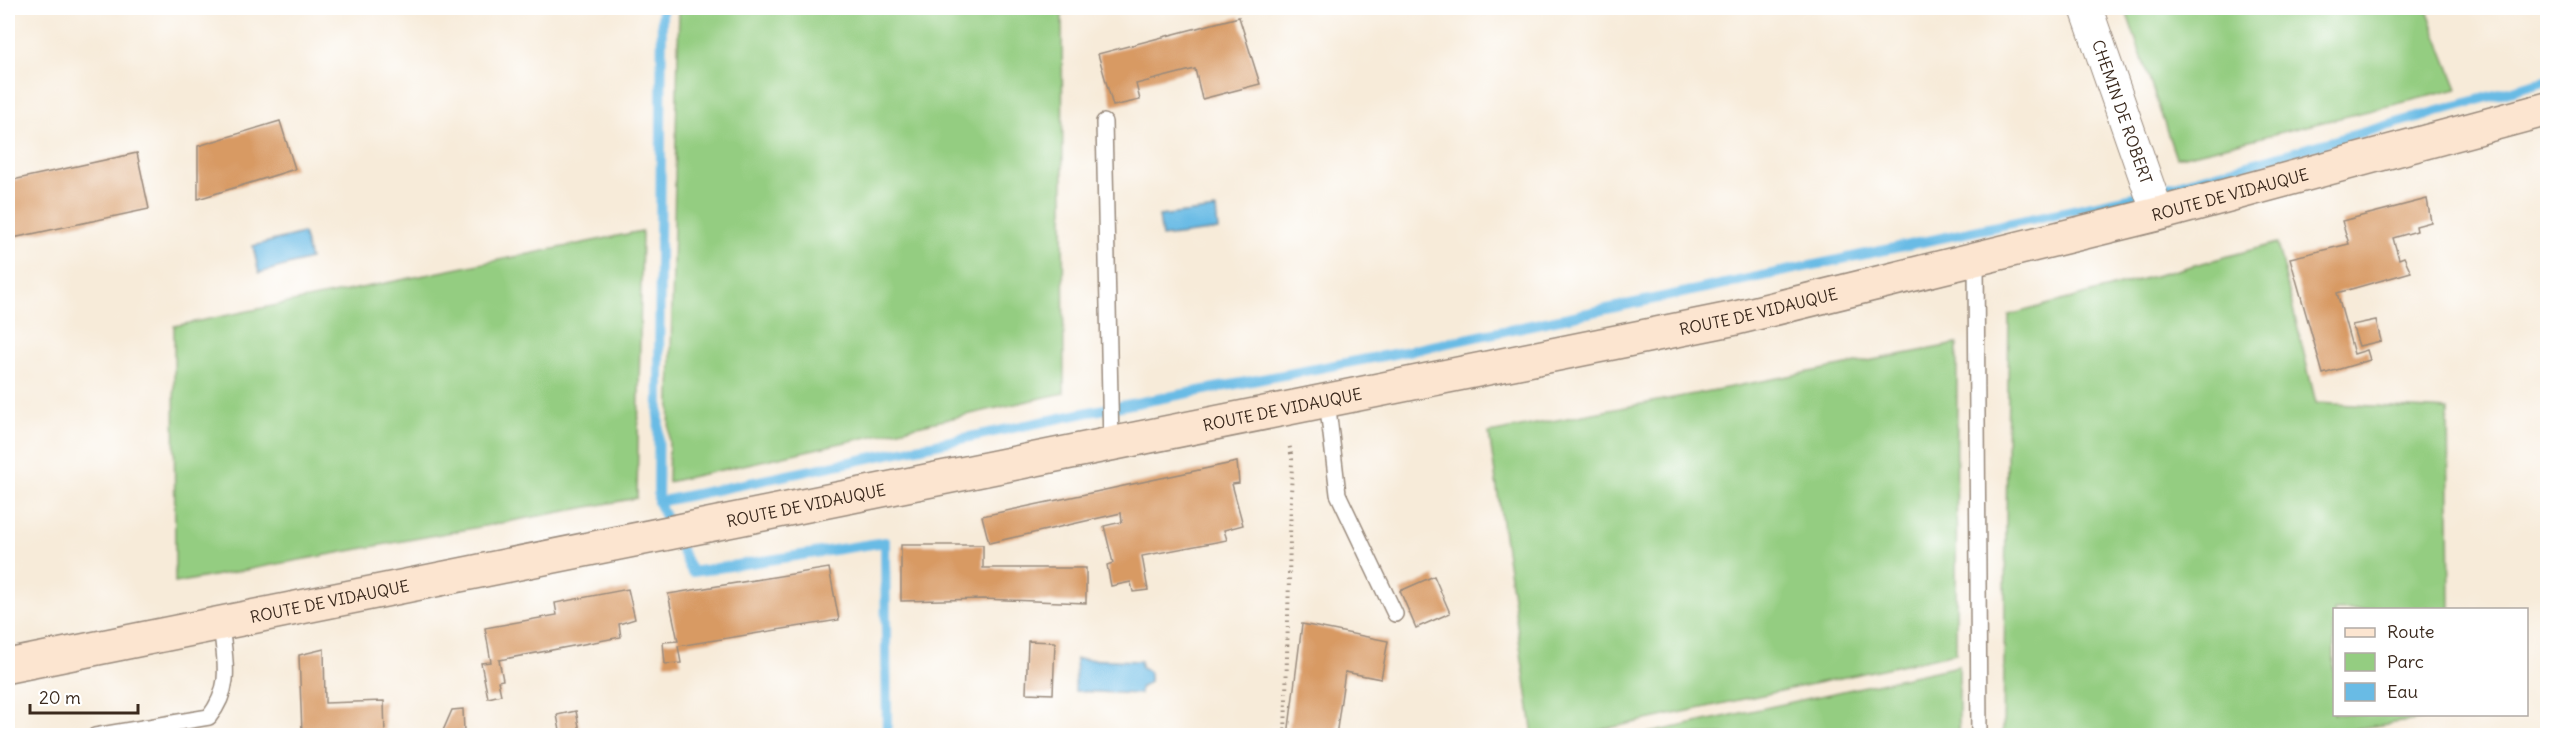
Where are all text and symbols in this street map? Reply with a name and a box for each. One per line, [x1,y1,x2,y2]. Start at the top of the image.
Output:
street label: CHEMIN DE ROBERT [2088,37,2157,187]
street label: ROUTE DE VIDAUQUE [2150,164,2311,225]
street label: ROUTE DE VIDAUQUE [1678,283,1840,339]
street label: ROUTE DE VIDAUQUE [1201,384,1364,435]
street label: ROUTE DE VIDAUQUE [725,480,887,531]
street label: ROUTE DE VIDAUQUE [248,575,411,627]
legend [2333,608,2528,716]
text: Route [2387,620,2435,643]
text: Parc [2387,650,2424,673]
scale bar [30,677,138,715]
text: Eau [2387,680,2418,703]
text: 20 m [39,686,81,709]

